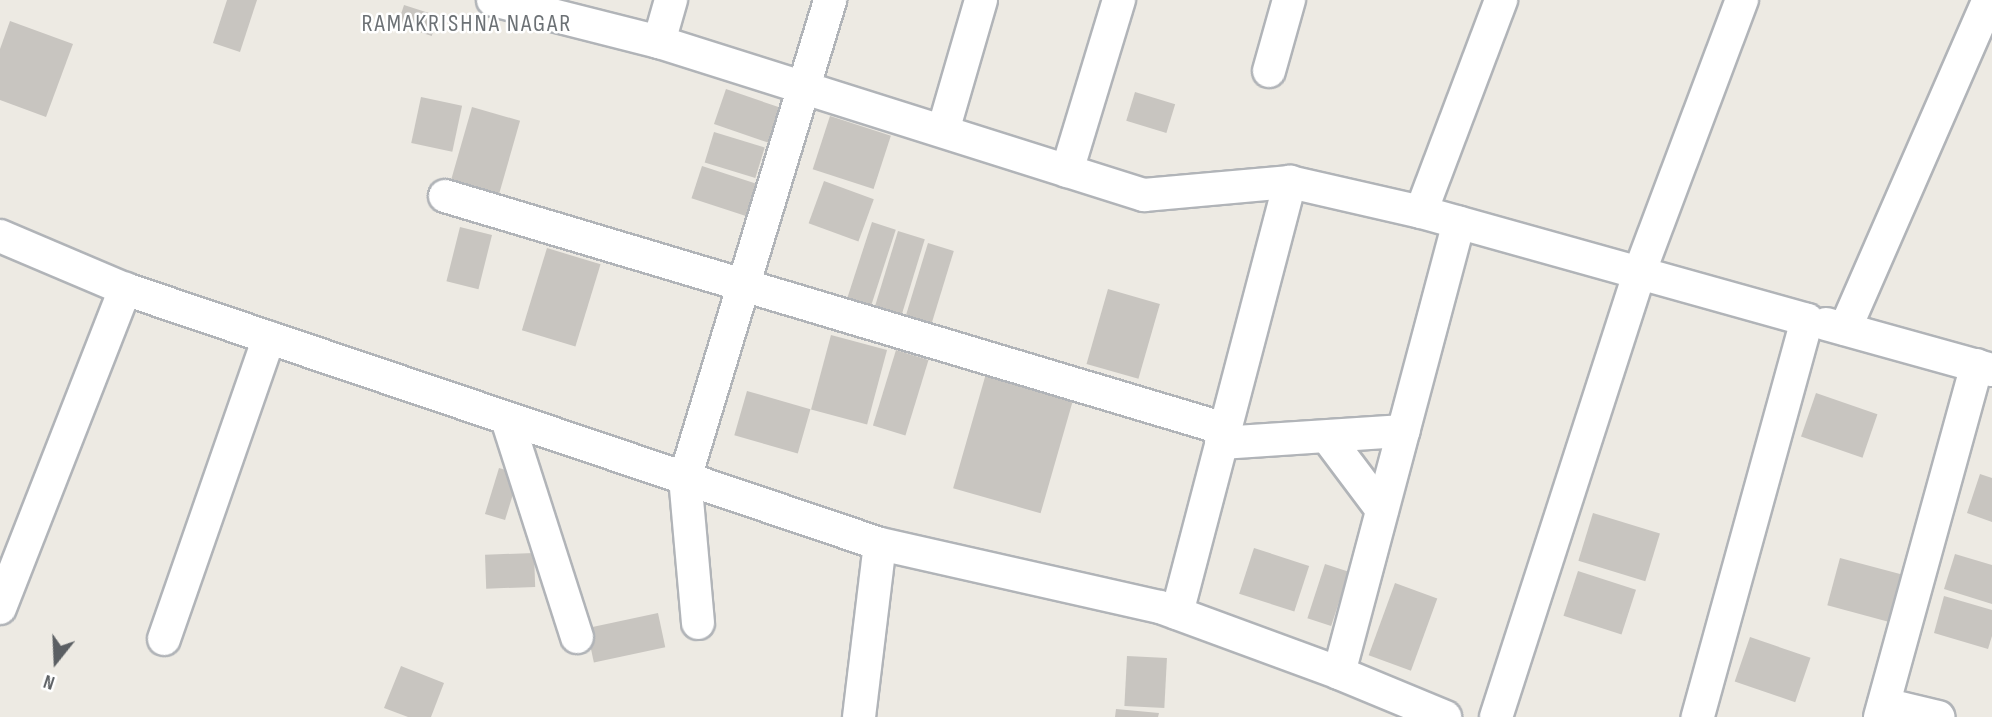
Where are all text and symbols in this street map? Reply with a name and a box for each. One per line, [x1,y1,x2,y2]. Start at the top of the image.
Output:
district label: RAMAKRISHNA NAGAR [364,10,570,38]
north arrow [21,626,91,696]
text: N [41,669,58,694]

